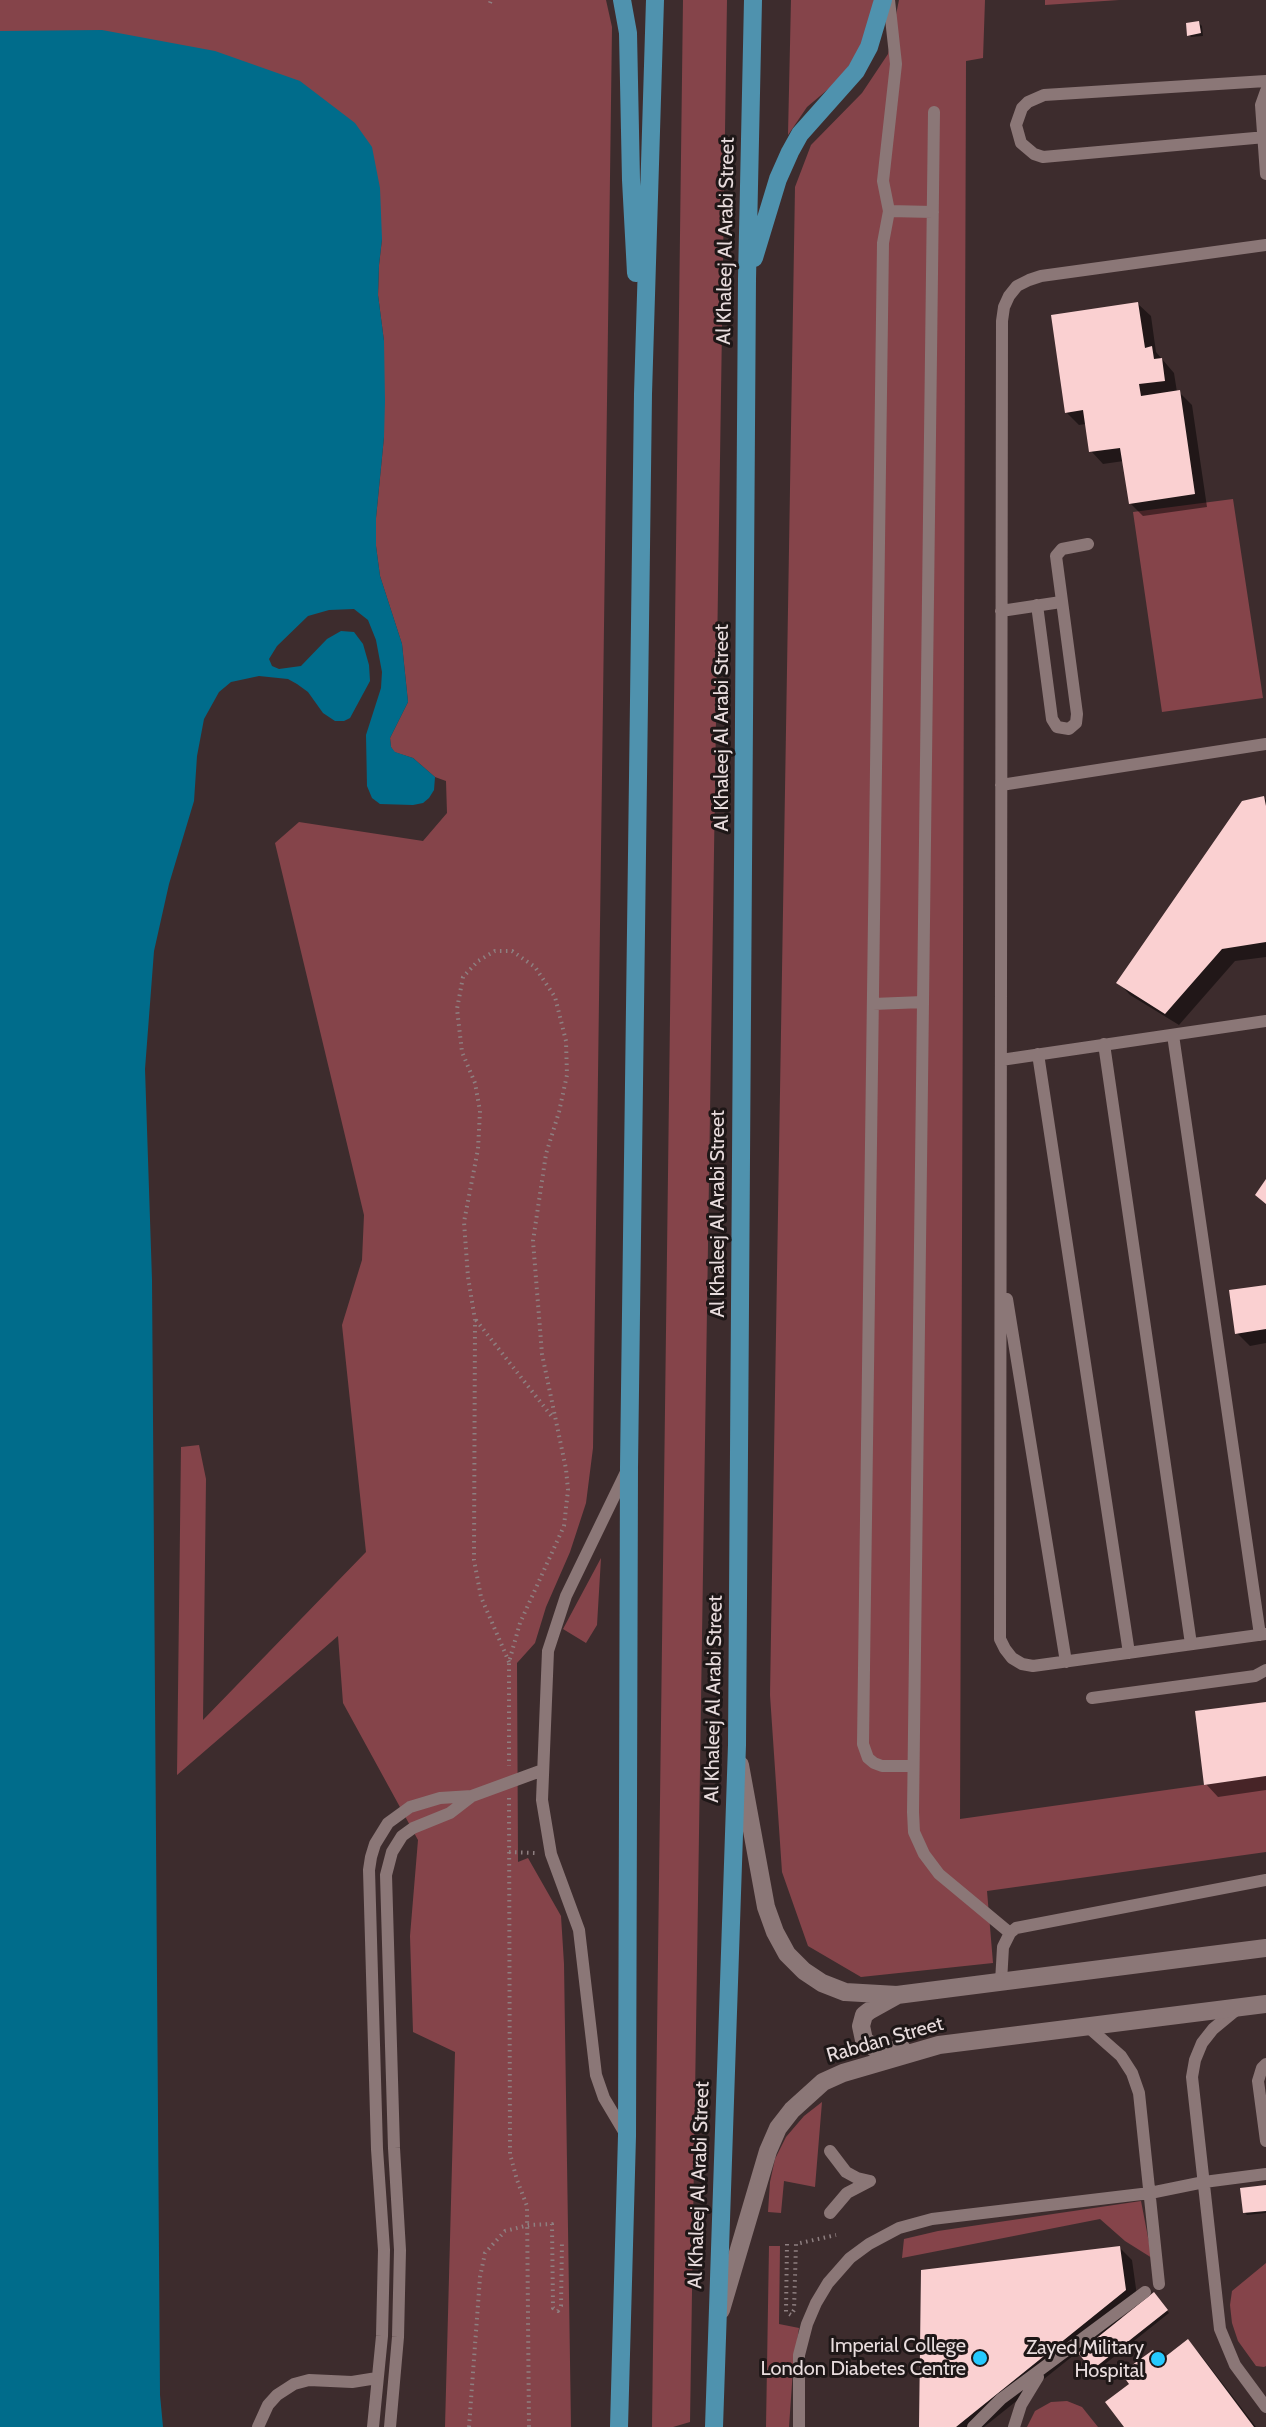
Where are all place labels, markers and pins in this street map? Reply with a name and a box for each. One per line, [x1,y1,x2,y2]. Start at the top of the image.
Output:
place label: Imperial College London Diabetes Centre [761,2334,966,2381]
place label: Zayed Military Hospital [1026,2336,1144,2383]
marker: Imperial College London Diabetes Centre [971,2349,989,2367]
marker: Zayed Military Hospital [1149,2350,1167,2368]

